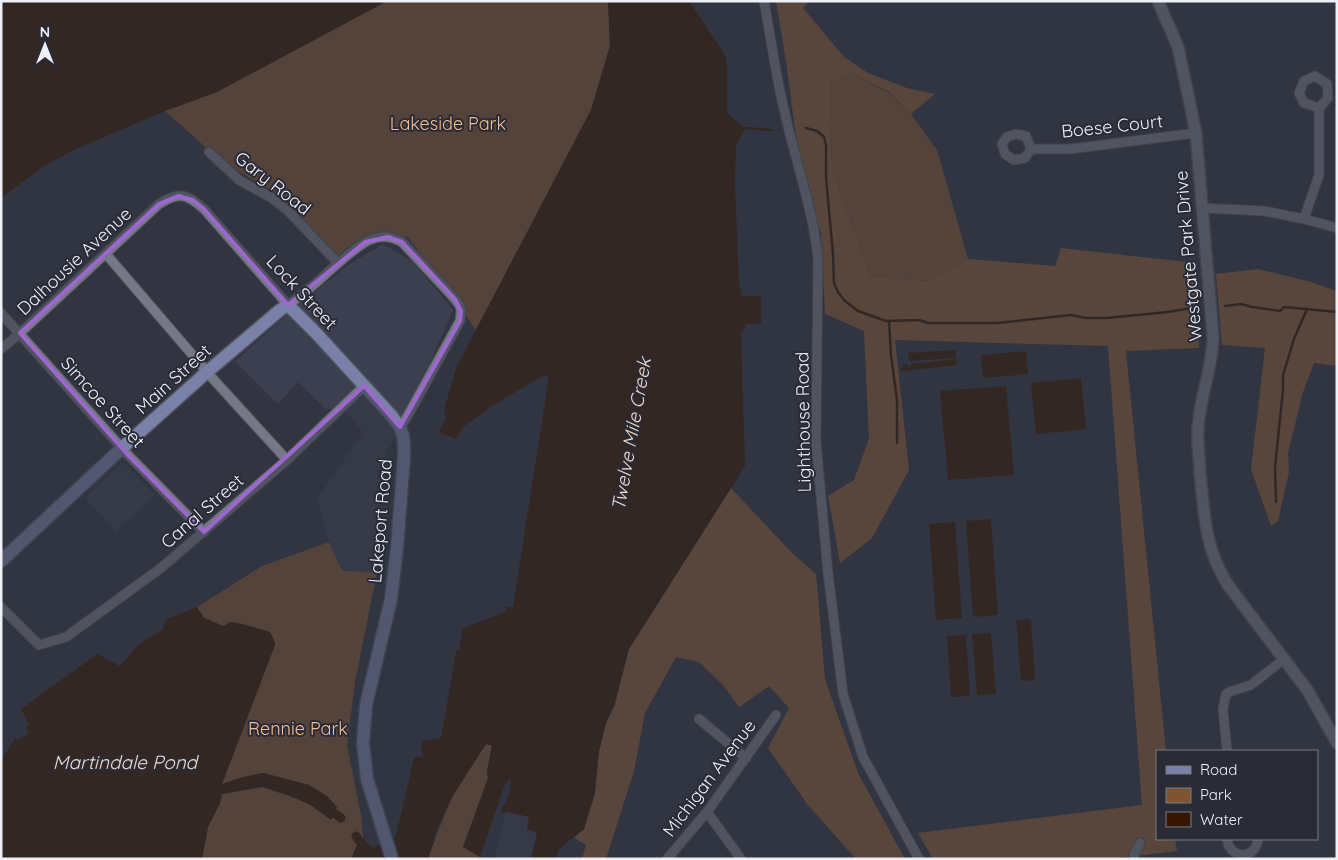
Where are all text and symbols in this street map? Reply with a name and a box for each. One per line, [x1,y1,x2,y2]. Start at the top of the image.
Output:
north arrow [20,20,70,70]
text: N [40,23,50,41]
street label: Boese Court [1060,109,1164,143]
park label: Lakeside Park [390,112,506,135]
street label: Gary Road [230,146,316,220]
street label: Westgate Park Drive [1169,170,1207,342]
street label: Dalhousie Avenue [12,202,136,320]
street label: Lock Street [262,250,342,334]
street label: Main Street [130,339,216,419]
street label: Simcoe Street [56,352,150,452]
street label: Lighthouse Road [790,352,816,492]
water label: Twelve Mile Creek [606,354,657,512]
street label: Lakeport Road [363,458,397,584]
street label: Canal Street [156,469,248,553]
street label: Michigan Avenue [657,715,761,841]
park label: Rennie Park [248,717,348,740]
water label: Martindale Pond [53,750,200,774]
legend [1156,750,1318,840]
text: Road [1200,760,1237,779]
text: Park [1200,785,1232,804]
text: Water [1200,810,1243,829]

